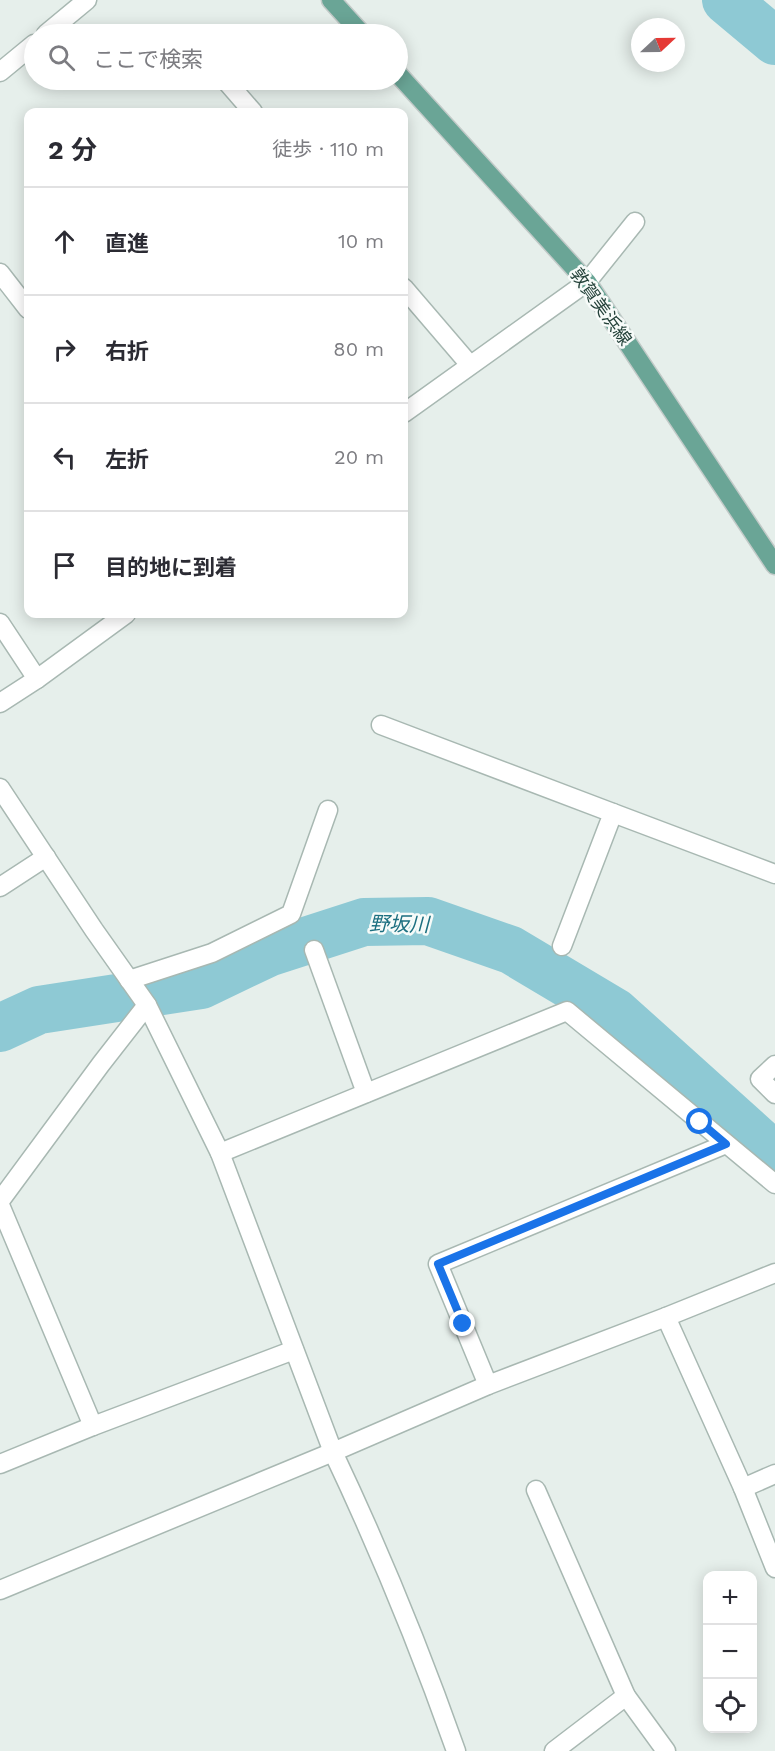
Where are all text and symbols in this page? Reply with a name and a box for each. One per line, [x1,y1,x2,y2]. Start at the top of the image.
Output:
north arrow [631,18,685,72]
search box [24,24,408,90]
icon: search [45,41,78,74]
text: ここで検索 [93,47,203,72]
text: 2 分 [48,135,97,165]
text: 徒歩 · 110 m [272,137,384,161]
icon: ahead [48,225,81,258]
text: 10 m [338,229,384,253]
text: 直進 [105,231,149,256]
street label: 敦賀美浜線 [566,264,636,349]
icon: right [48,333,81,366]
text: 80 m [333,337,384,361]
text: 右折 [105,339,149,364]
icon: left [48,441,81,474]
text: 20 m [334,445,384,469]
text: 左折 [105,447,149,472]
icon: arrive [48,549,81,582]
text: 目的地に到着 [105,555,237,580]
water label: 野坂川 [369,911,431,937]
route start [686,1108,712,1134]
route end [449,1310,475,1336]
map controls [703,1571,757,1733]
button: + [703,1571,757,1625]
button: − [703,1625,757,1679]
button: locate [703,1679,757,1733]

